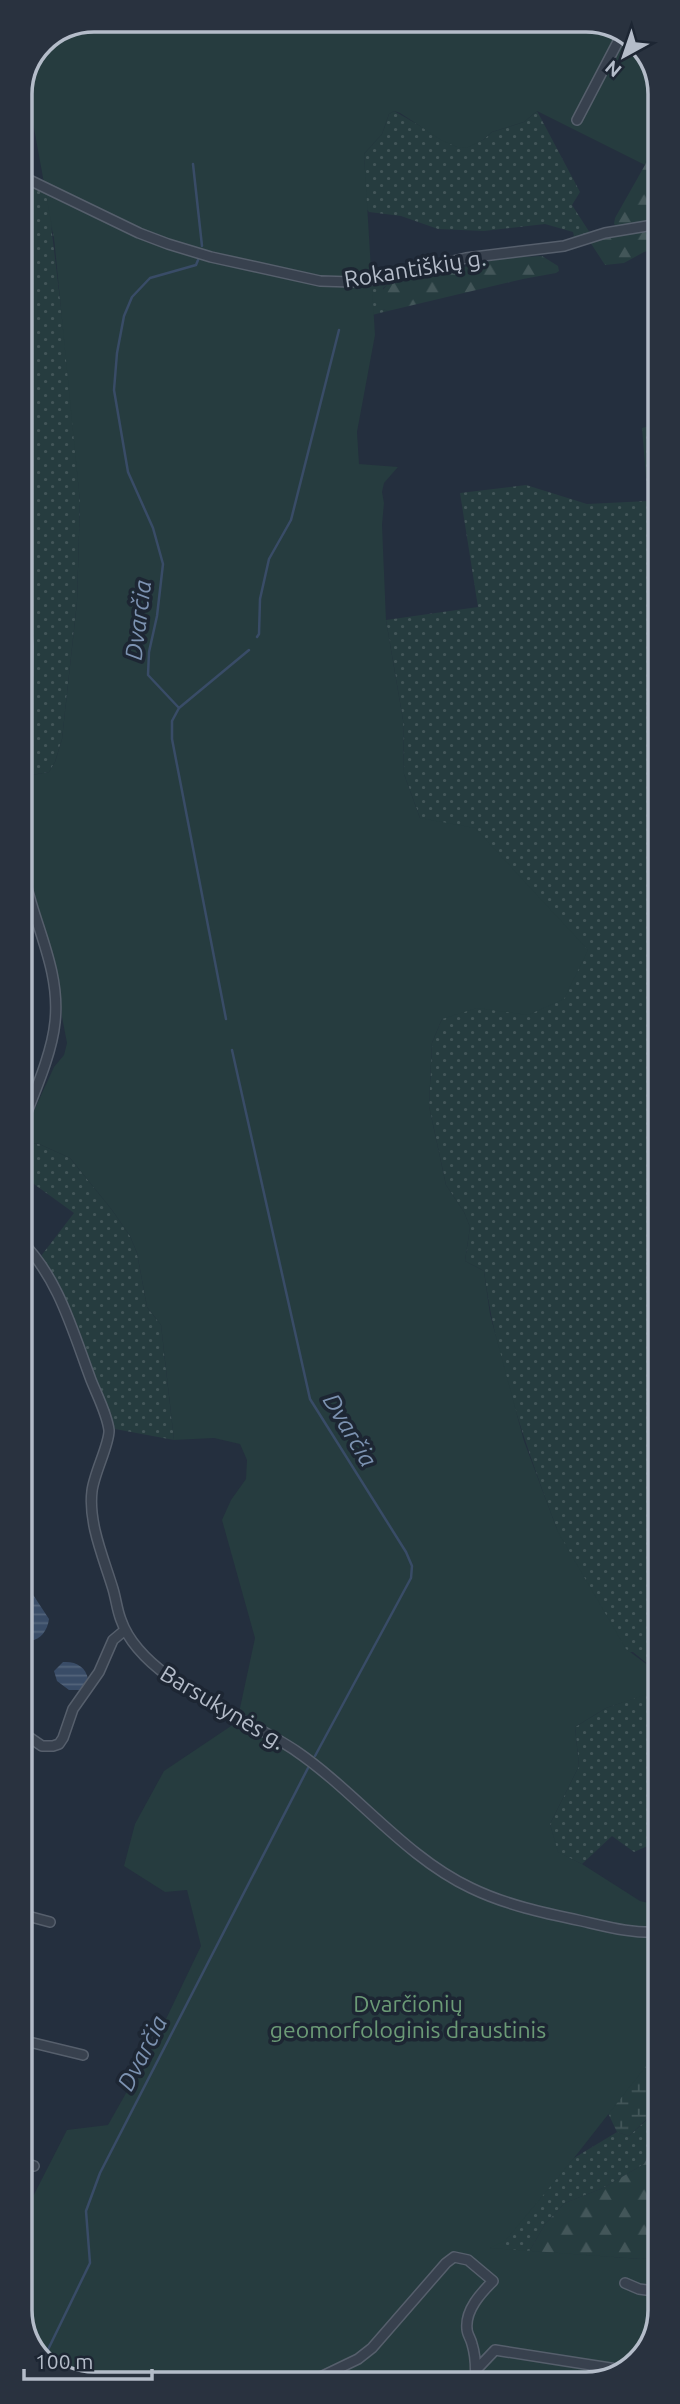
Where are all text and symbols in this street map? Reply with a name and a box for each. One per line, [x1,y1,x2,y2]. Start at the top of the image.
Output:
north arrow [589,21,659,91]
text: N [601,56,626,82]
street label: Rokantiškių g. [342,244,488,292]
water label: Dvarčia [120,578,156,662]
water label: Dvarčia [318,1388,382,1472]
street label: Barsukynės g. [156,1660,290,1754]
park label: Dvarčionių geomorfologinis draustinis [270,1991,546,2042]
water label: Dvarčia [112,2011,172,2095]
scale bar [24,2338,152,2382]
text: 100 m [35,2349,93,2373]

